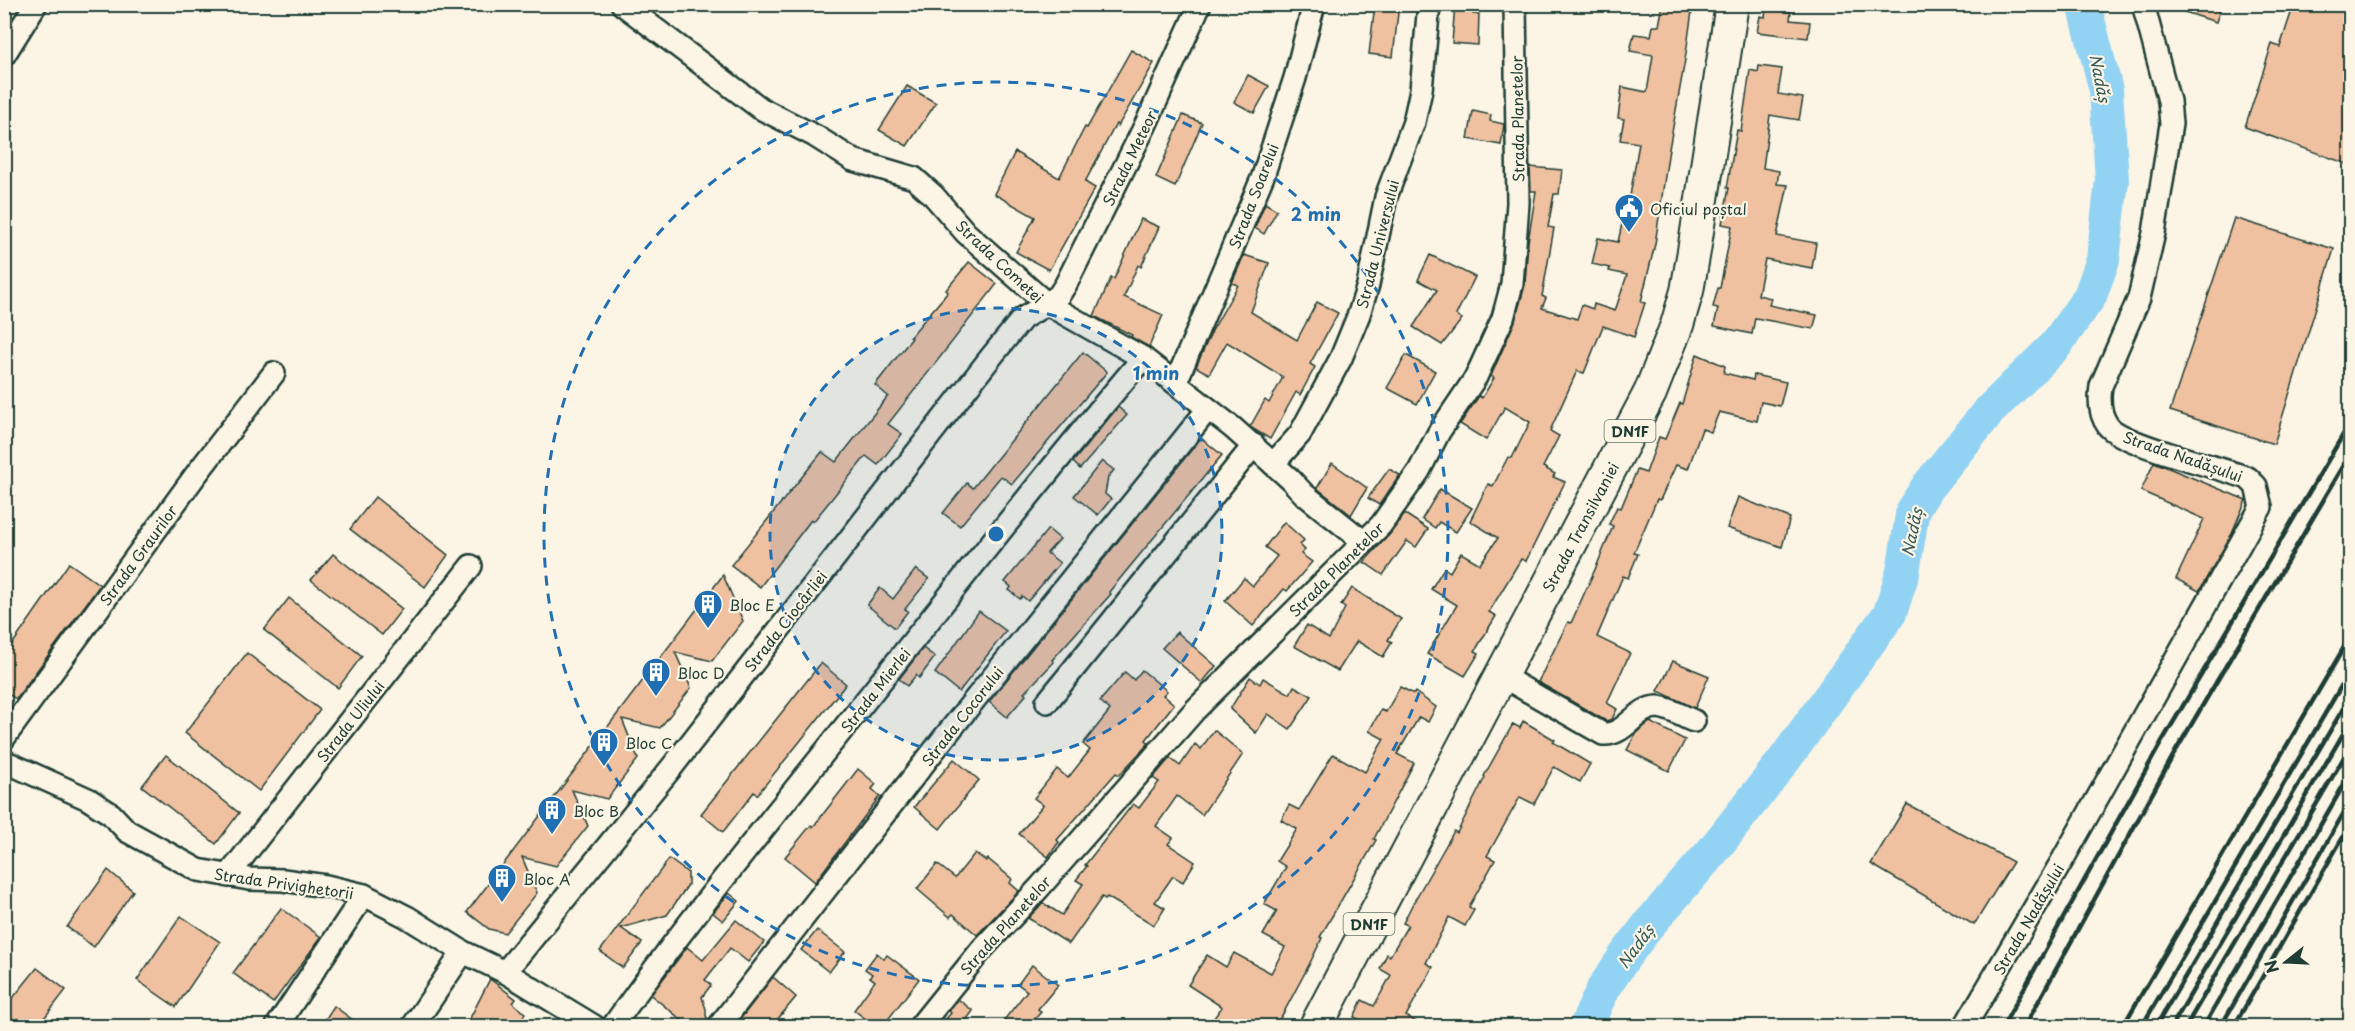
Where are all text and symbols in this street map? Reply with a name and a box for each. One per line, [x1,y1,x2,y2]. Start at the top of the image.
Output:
water label: Nadăș [2085,52,2118,106]
street label: Strada Planetelor [1504,55,1530,183]
street label: Strada Meteor [1096,106,1162,210]
street label: Strada Soarelui [1222,140,1284,252]
street label: Strada Universului [1350,177,1404,311]
public building icon: Oficiul poștal [1613,192,1645,234]
place label: Oficiul poștal [1650,197,1747,220]
text: 2 min [1291,200,1341,227]
street label: Strada Cometei [951,214,1049,308]
text: 1 min [1133,359,1179,386]
road number: DN1F [1604,420,1656,442]
street label: Strada Nadășului [2120,425,2246,487]
street label: Strada Transilvaniei [1536,458,1624,596]
street label: Strada Graurilor [94,500,182,610]
water label: Nadăș [1894,504,1928,558]
street label: Strada Planetelor [1283,516,1389,622]
centre of rings [986,524,1006,544]
street label: Strada Ciocârliei [738,565,832,677]
building icon: Bloc E [692,588,724,630]
place label: Bloc E [729,593,775,616]
street label: Strada Mierlei [834,643,916,737]
building icon: Bloc D [640,656,672,698]
place label: Bloc D [677,661,725,684]
street label: Strada Cocorului [916,661,1008,771]
street label: Strada Uliului [311,675,389,767]
building icon: Bloc C [588,726,620,768]
place label: Bloc C [625,731,673,754]
building icon: Bloc B [536,794,568,836]
place label: Bloc B [573,799,619,822]
street label: Strada Nadășului [1987,859,2069,979]
street label: Strada Privighetorii [213,862,355,904]
building icon: Bloc A [486,862,518,904]
place label: Bloc A [523,867,570,890]
street label: Strada Planetelor [954,870,1056,980]
road number: DN1F [1344,913,1394,935]
water label: Nadăș [1611,918,1660,973]
north arrow [2256,932,2316,992]
text: N [2257,957,2284,977]

